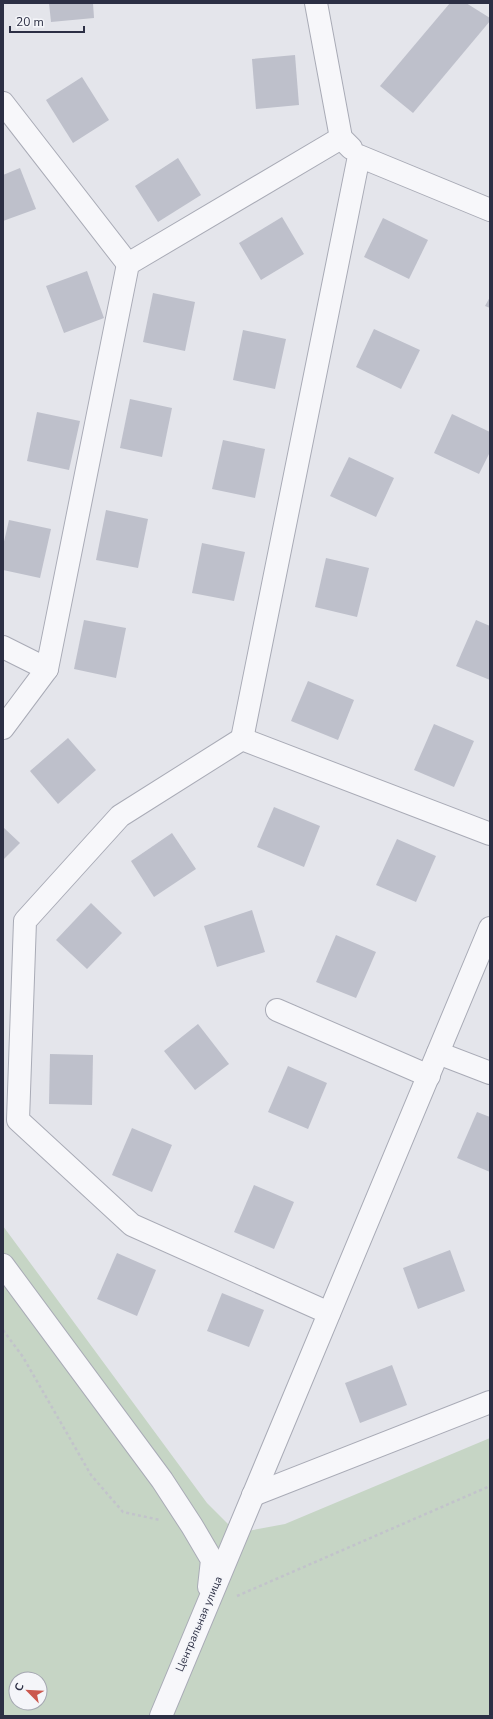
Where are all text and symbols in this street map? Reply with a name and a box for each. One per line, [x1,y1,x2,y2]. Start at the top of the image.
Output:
scale bar [10,8,84,34]
text: 20 m [16,14,44,30]
street label: Центральная улица [172,1574,226,1674]
north arrow [8,1671,48,1711]
text: С [11,1680,28,1694]

